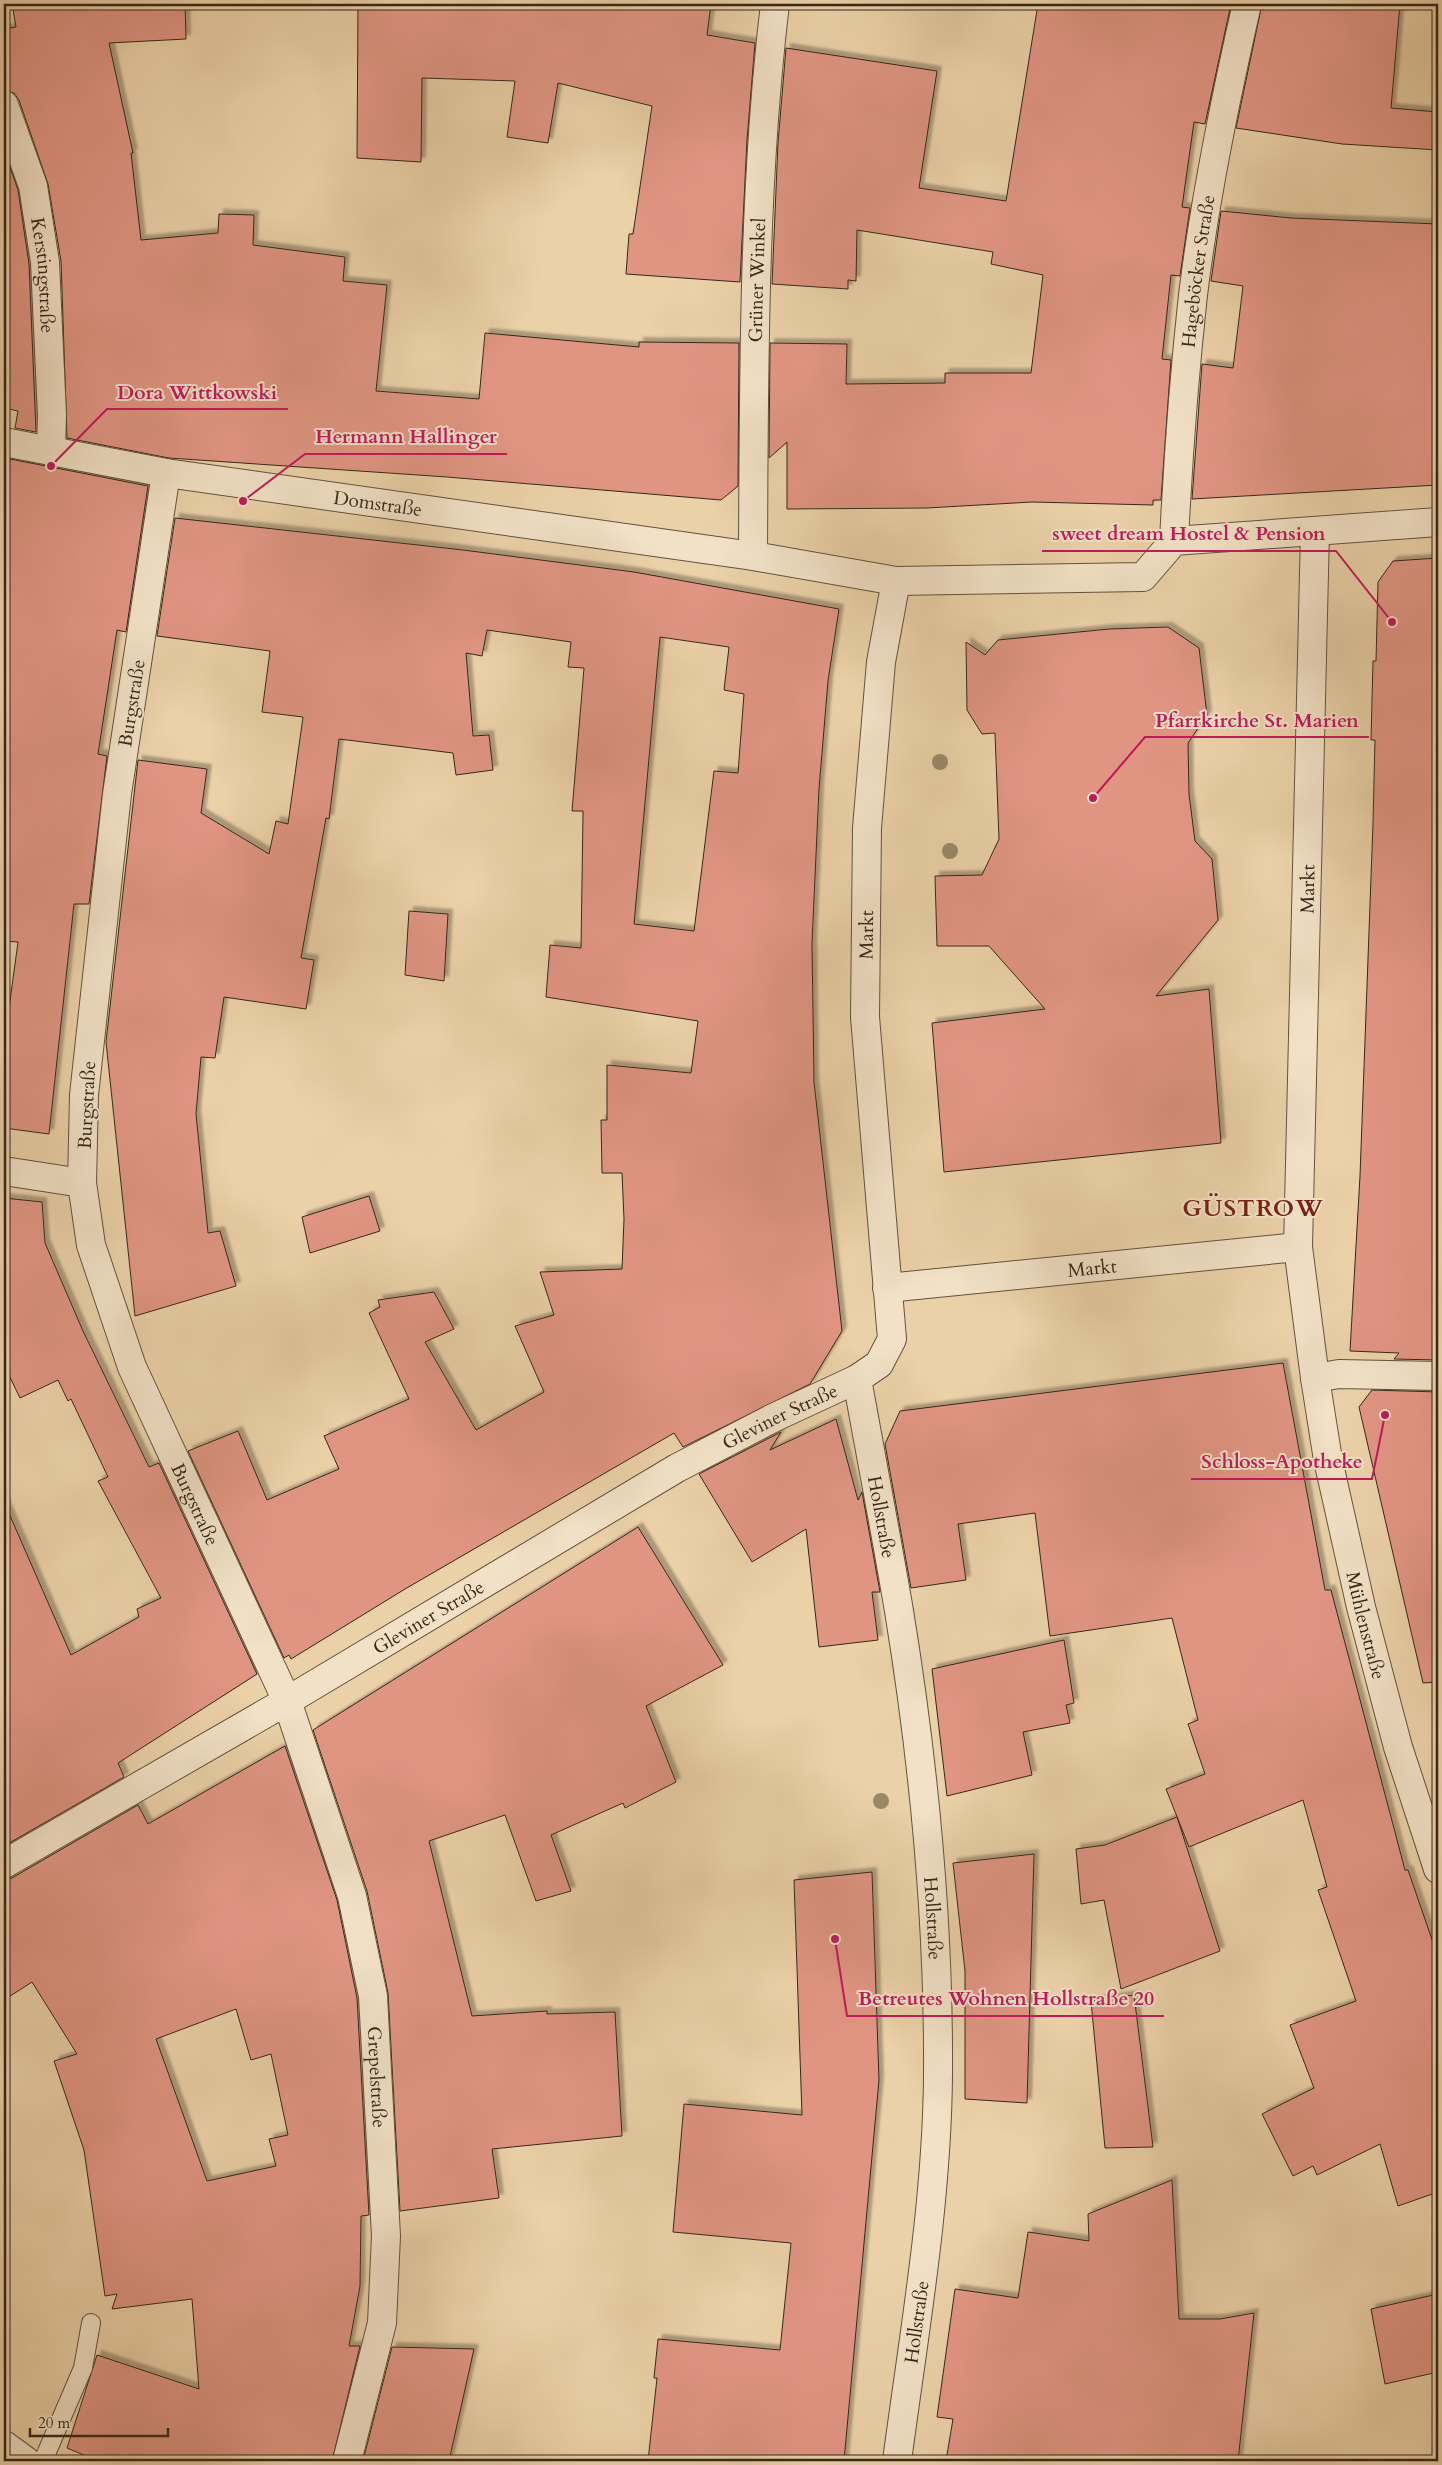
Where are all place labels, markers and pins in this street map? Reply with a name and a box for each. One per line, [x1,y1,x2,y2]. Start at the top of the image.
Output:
callout: Dora Wittkowski [107,374,288,409]
callout: Hermann Hallinger [305,419,507,454]
callout: sweet dream Hostel & Pension [1042,516,1336,551]
callout: Pfarrkirche St. Marien [1145,702,1369,737]
callout: Schloss-Apotheke [1191,1444,1372,1479]
callout: Betreutes Wohnen Hollstraße 20 [847,1981,1164,2016]

